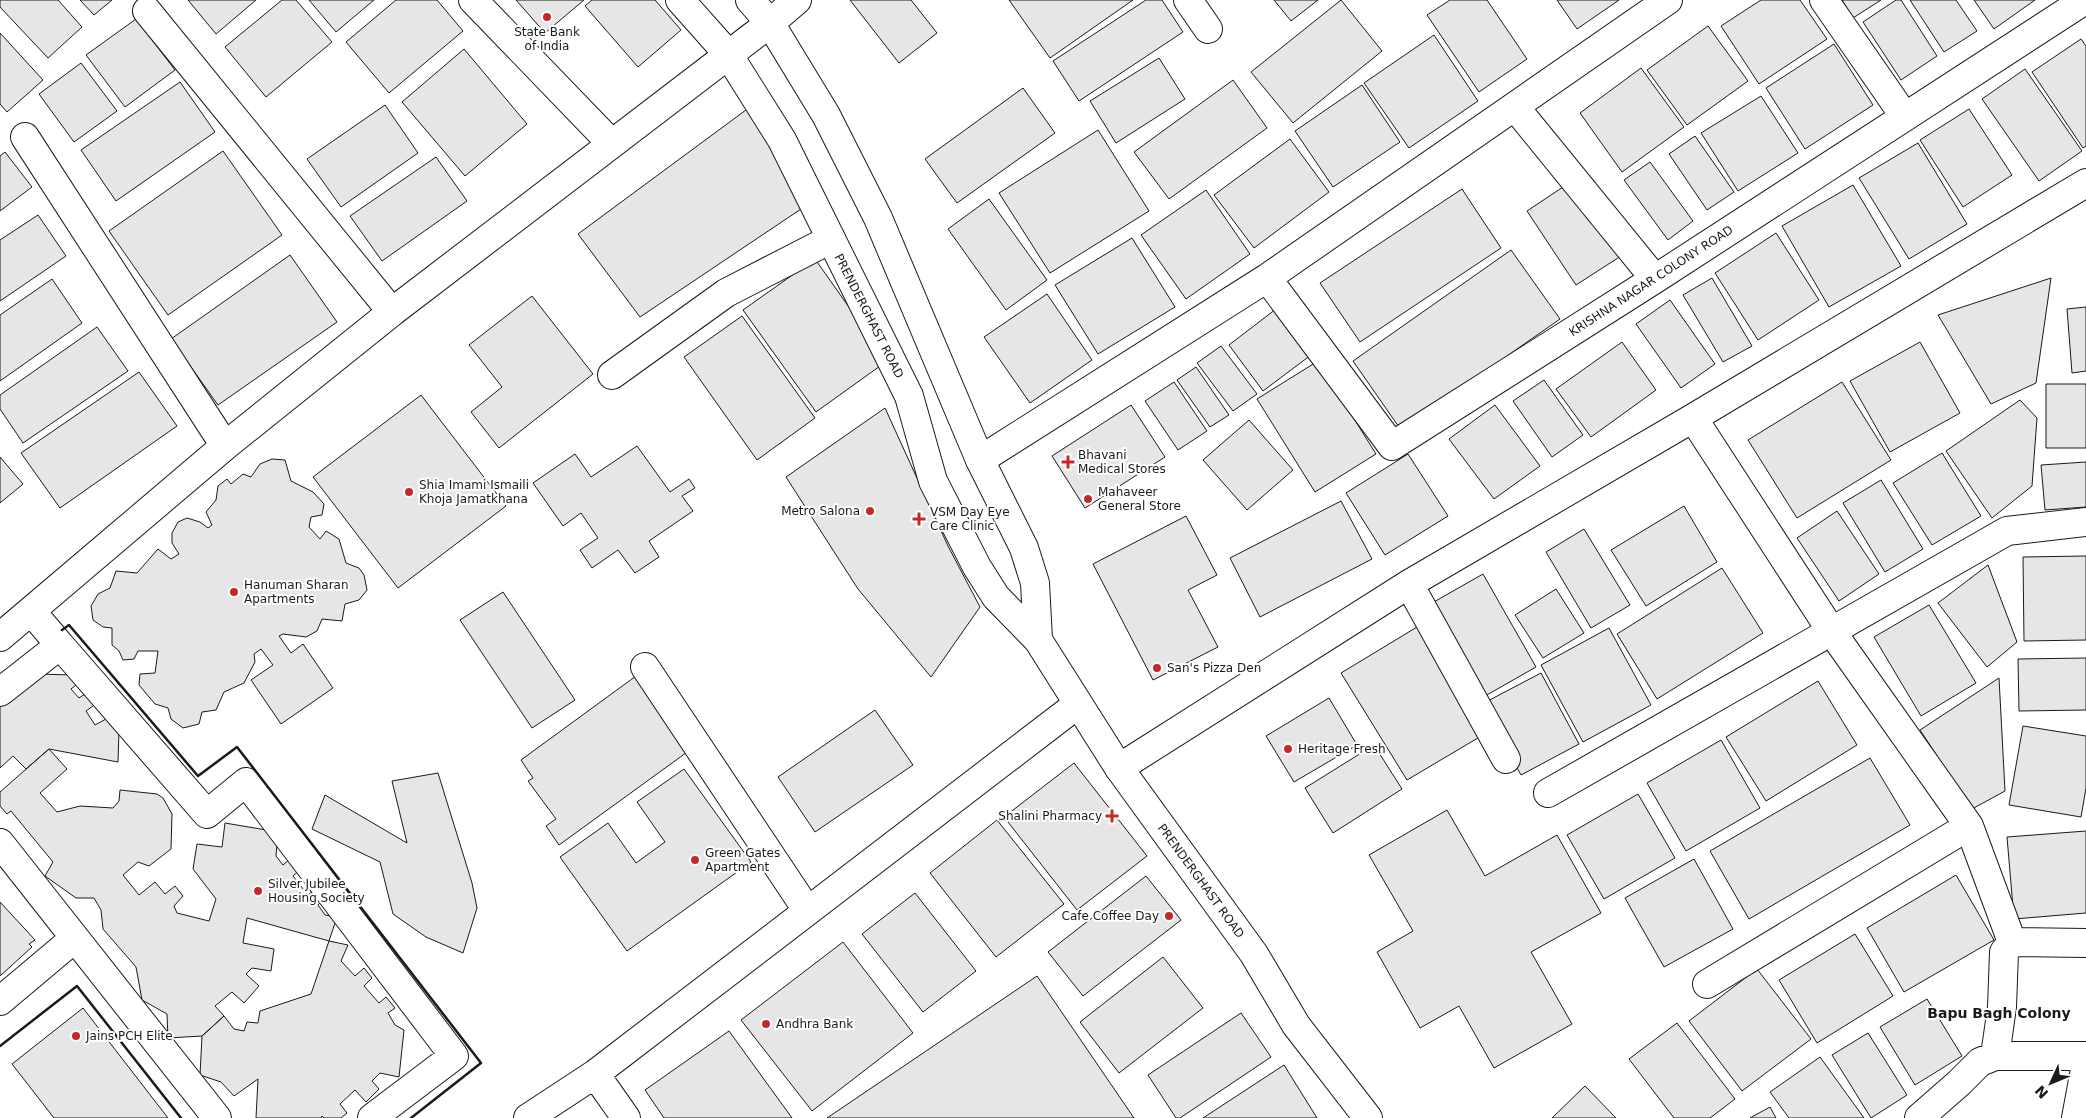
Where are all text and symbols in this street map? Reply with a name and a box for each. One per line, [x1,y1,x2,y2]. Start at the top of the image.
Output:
marker: State Bank of India [541,11,553,23]
place label: State Bank of India [514,25,580,53]
street label: KRISHNA NAGAR COLONY ROAD [1566,223,1736,339]
street label: PRENDERGHAST ROAD [832,252,906,380]
place label: Bhavani Medical Stores [1078,448,1166,476]
marker: Bhavani Medical Stores [1062,456,1074,468]
place label: Shia Imami Ismaili Khoja Jamatkhana [419,478,529,506]
place label: Mahaveer General Store [1098,485,1181,513]
marker: Shia Imami Ismaili Khoja Jamatkhana [403,486,415,498]
marker: Mahaveer General Store [1082,493,1094,505]
place label: Metro Salona [781,504,860,518]
marker: Metro Salona [864,505,876,517]
place label: VSM Day Eye Care Clinic [930,505,1010,533]
marker: VSM Day Eye Care Clinic [912,512,926,526]
place label: Hanuman Sharan Apartments [244,578,349,606]
marker: Hanuman Sharan Apartments [228,586,240,598]
place label: San's Pizza Den [1167,661,1261,675]
marker: San's Pizza Den [1151,662,1163,674]
place label: Heritage Fresh [1298,742,1386,756]
marker: Heritage Fresh [1282,743,1294,755]
place label: Shalini Pharmacy [998,809,1102,823]
marker: Shalini Pharmacy [1106,810,1118,822]
street label: PRENDERGHAST ROAD [1155,821,1247,941]
place label: Green Gates Apartment [705,846,780,874]
marker: Green Gates Apartment [689,854,701,866]
place label: Silver Jubilee Housing Society [268,877,365,905]
marker: Silver Jubilee Housing Society [252,885,264,897]
place label: Cafe Coffee Day [1062,909,1159,923]
marker: Cafe Coffee Day [1163,910,1175,922]
district label: Bapu Bagh Colony [1927,1005,2071,1021]
place label: Andhra Bank [776,1017,853,1031]
marker: Andhra Bank [760,1018,772,1030]
place label: Jains PCH Elite [85,1029,173,1043]
marker: Jains PCH Elite [70,1030,82,1042]
north arrow [2026,1058,2076,1108]
text: N [2032,1082,2051,1102]

